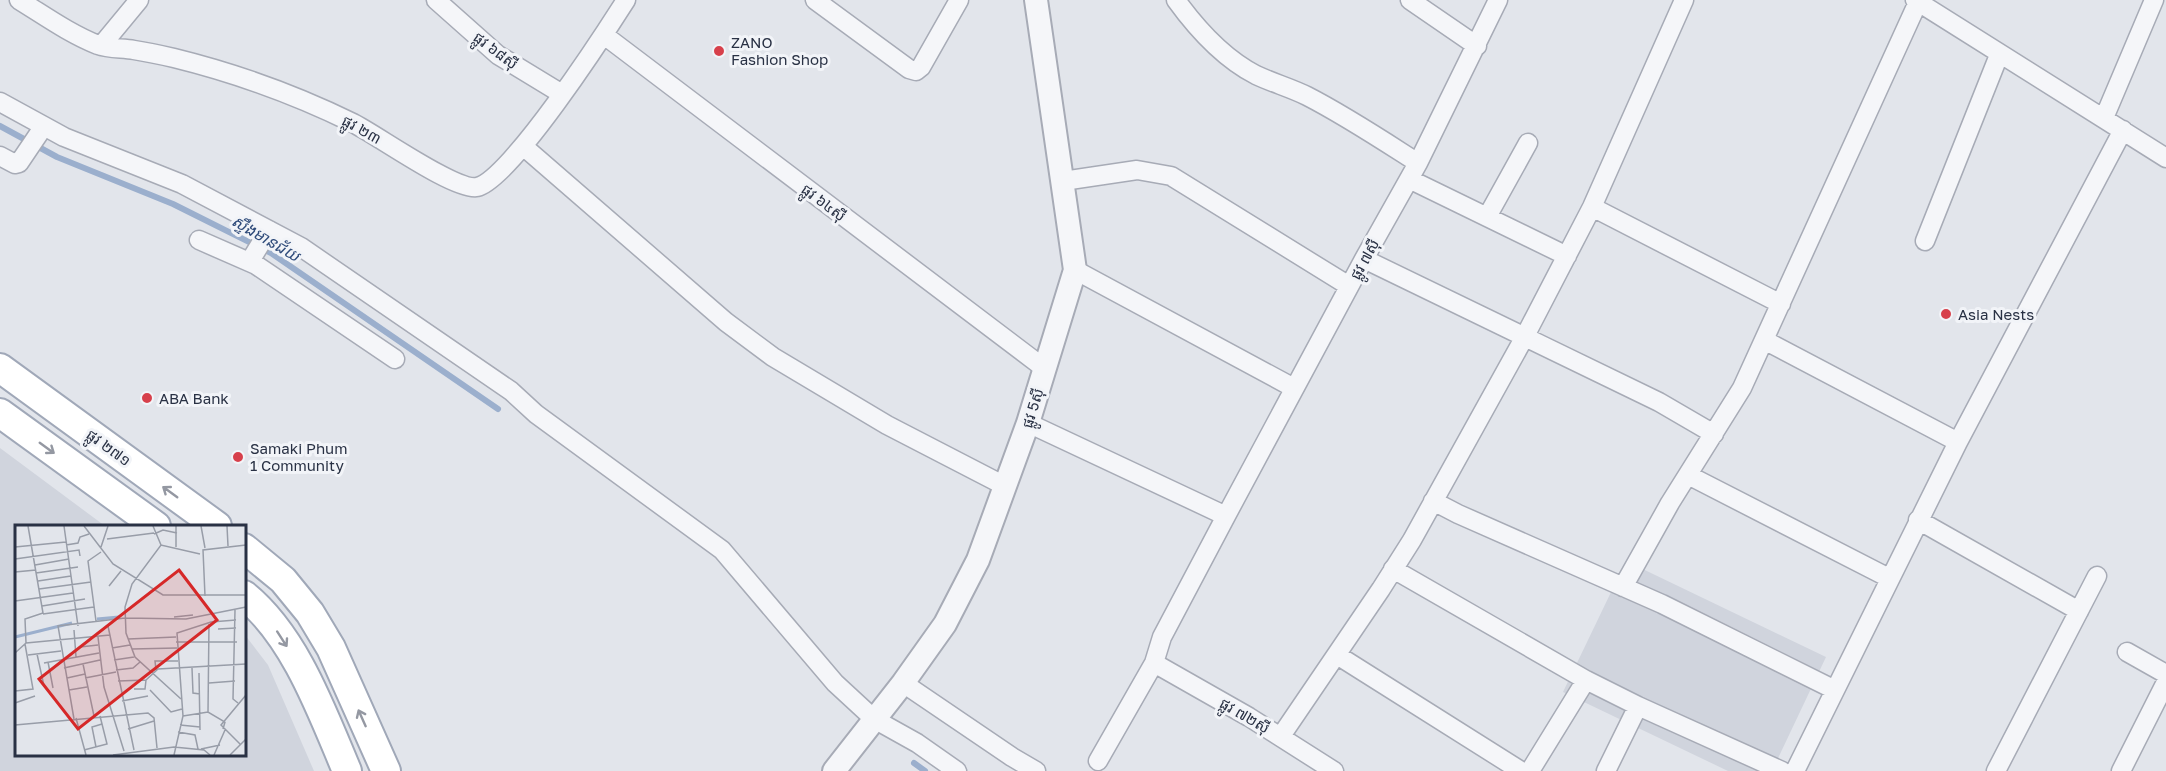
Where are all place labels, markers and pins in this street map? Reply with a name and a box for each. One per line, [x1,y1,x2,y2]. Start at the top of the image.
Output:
place label: ZANO Fashion Shop [731,33,828,68]
marker: ZANO Fashion Shop [712,44,726,58]
place label: Asia Nests [1958,305,2034,323]
marker: Asia Nests [1939,307,1953,321]
place label: ABA Bank [159,389,229,407]
marker: ABA Bank [140,391,154,405]
place label: Samaki Phum 1 Community [250,439,347,474]
marker: Samaki Phum 1 Community [231,450,245,464]

